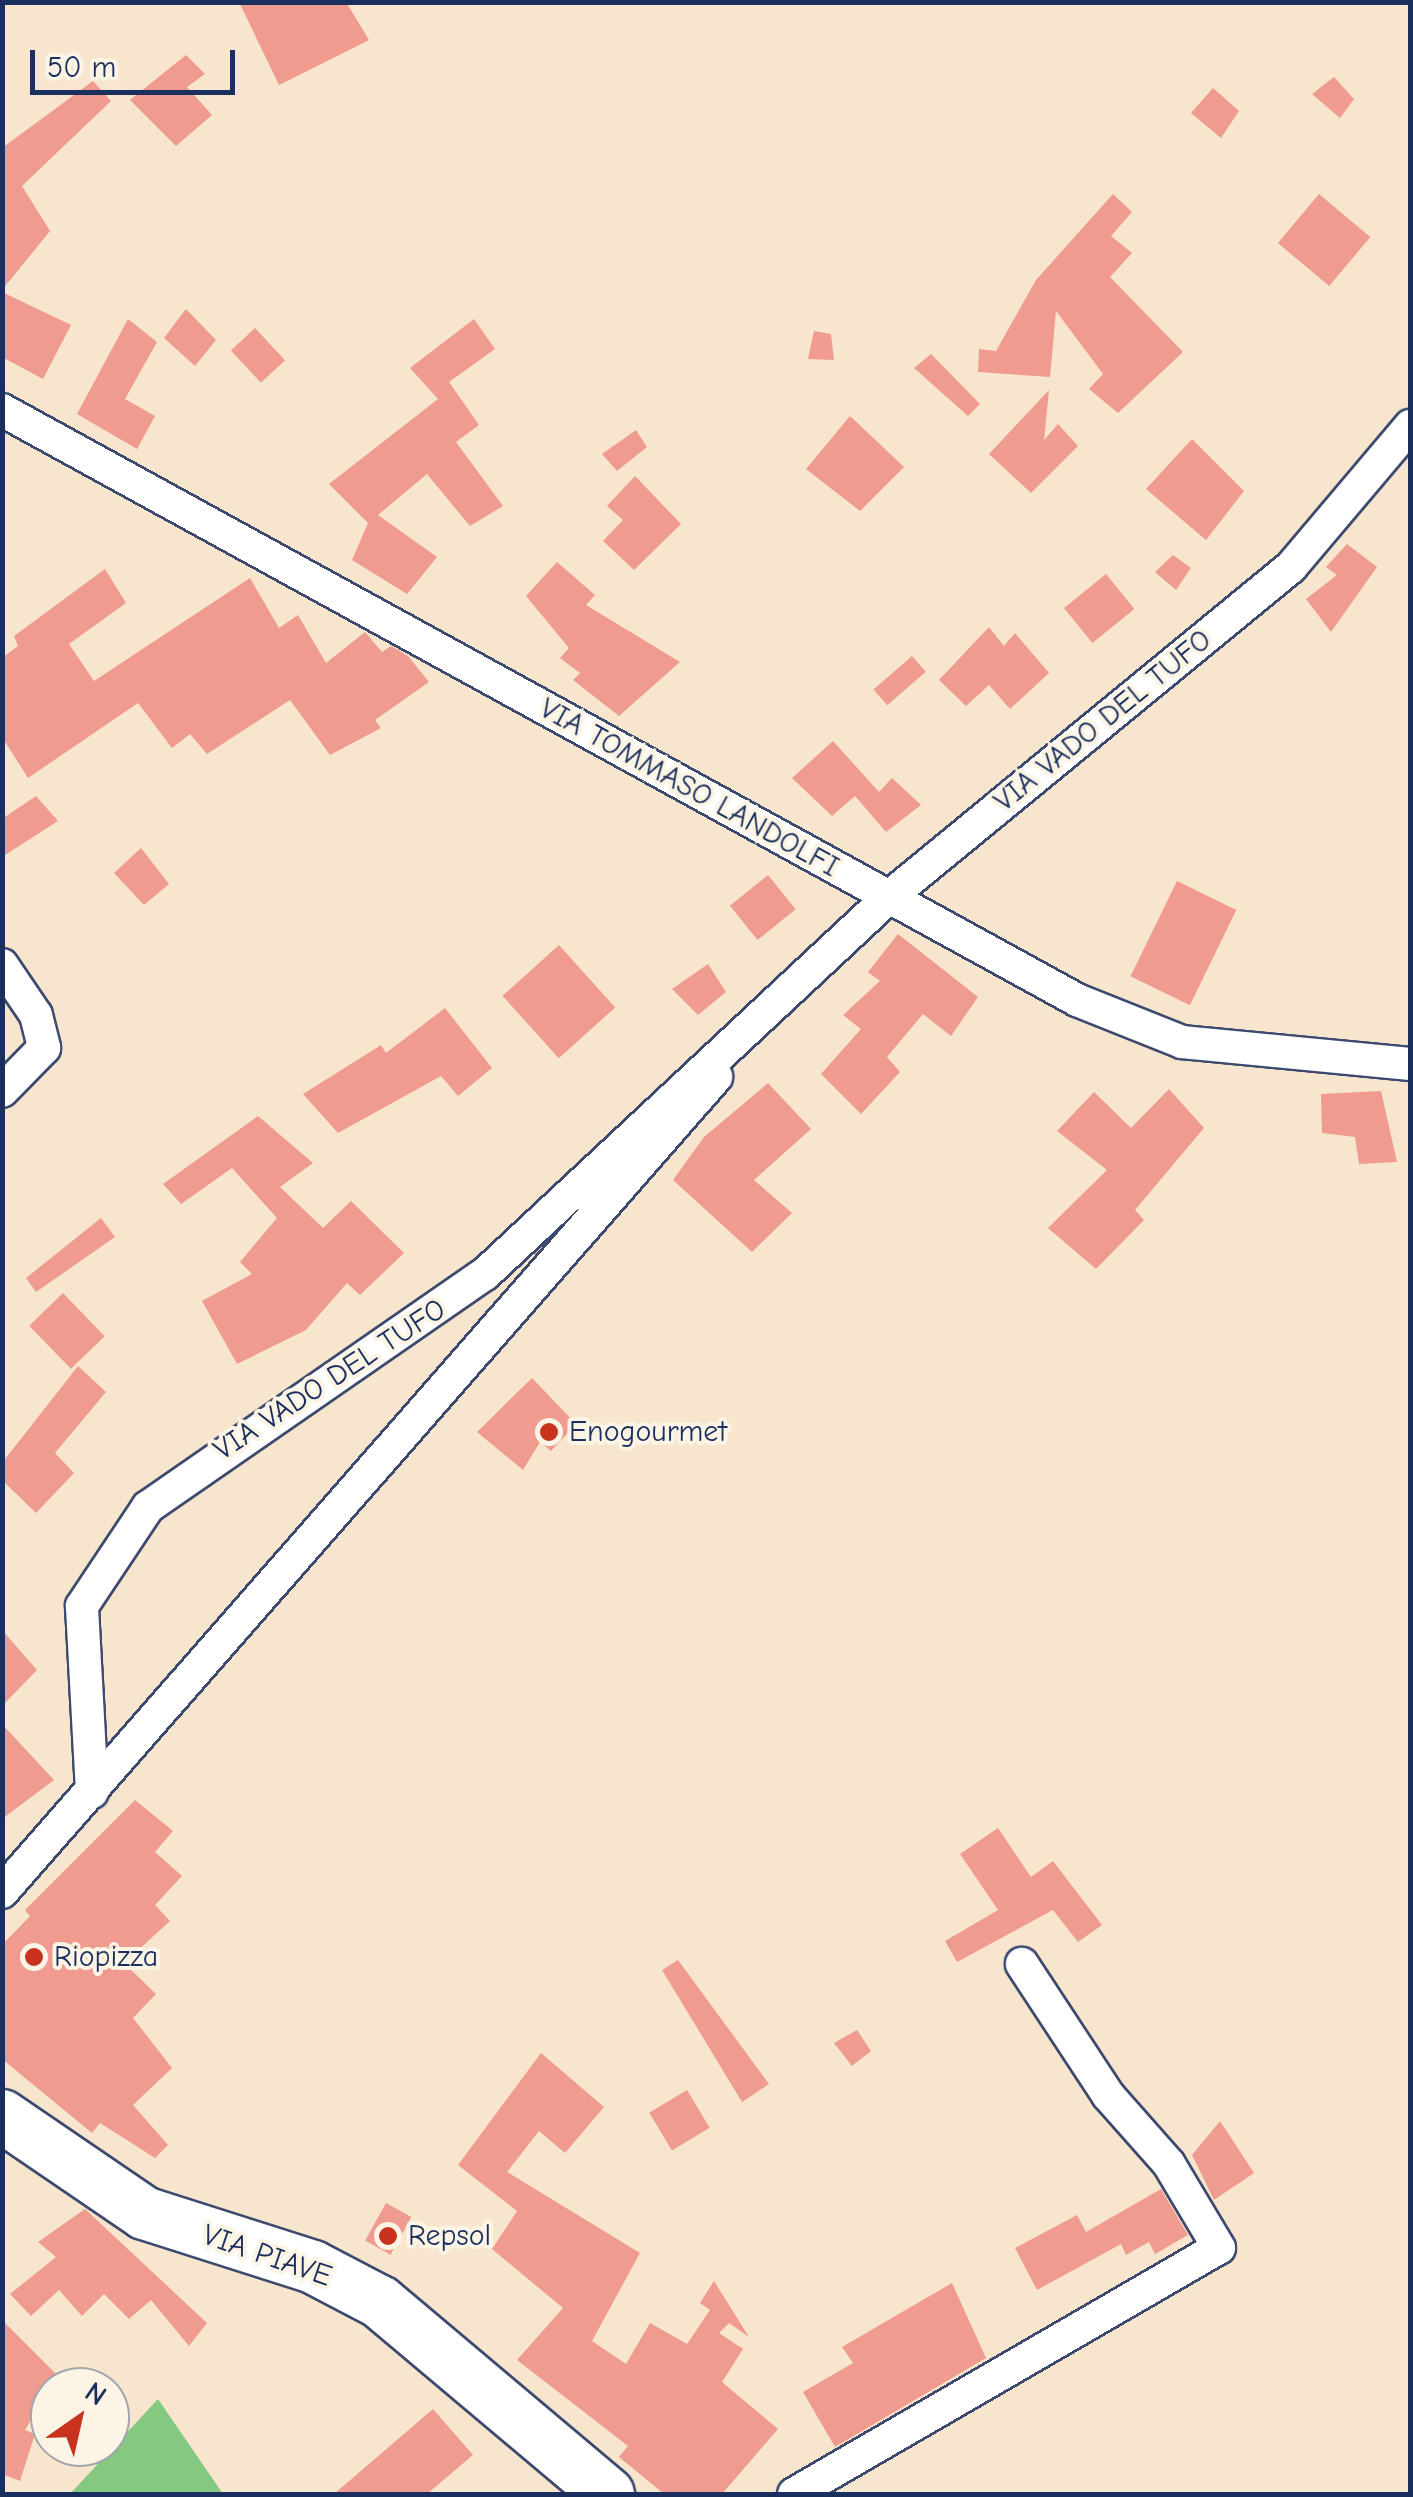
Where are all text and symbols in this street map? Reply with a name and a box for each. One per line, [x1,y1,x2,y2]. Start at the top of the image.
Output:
scale bar [35,30,240,92]
text: 50 m [47,50,116,85]
street label: VIA VADO DEL TUFO [987,622,1219,820]
street label: VIA TOMMASO LANDOLFI [533,691,845,885]
street label: VIA VADO DEL TUFO [207,1292,453,1468]
place label: Enogourmet [569,1414,727,1450]
marker: Enogourmet [538,1421,560,1443]
place label: Riopizza [54,1939,158,1975]
marker: Riopizza [23,1946,45,1968]
street label: VIA PIAVE [198,2217,336,2295]
place label: Repsol [408,2218,491,2254]
marker: Repsol [377,2225,399,2247]
north arrow [30,2367,130,2467]
text: N [79,2375,112,2412]

